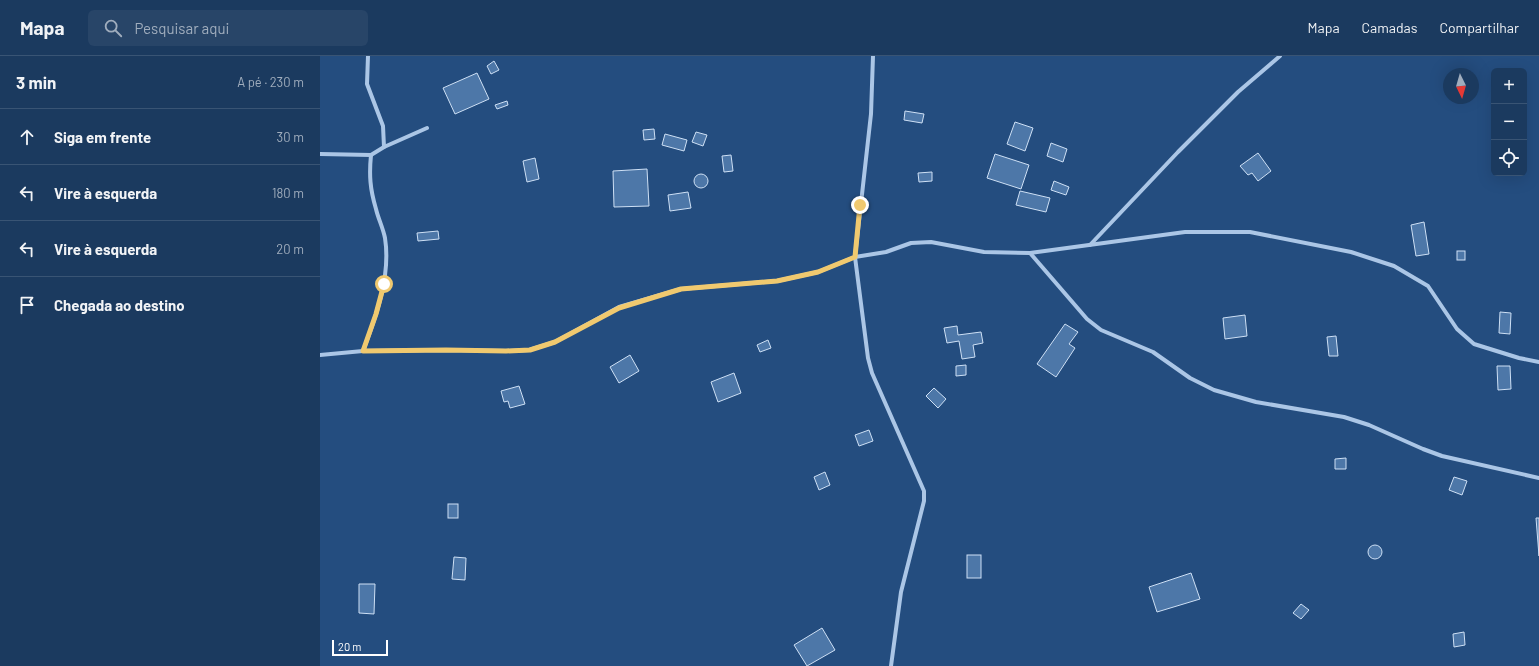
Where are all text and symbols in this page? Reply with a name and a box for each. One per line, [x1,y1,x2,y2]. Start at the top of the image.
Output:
search box [88,10,368,46]
text: Mapa [20,16,64,39]
icon: search [102,17,124,39]
text: Pesquisar aqui [134,19,229,37]
text: Mapa [1308,19,1340,36]
text: Camadas [1362,19,1417,36]
text: Compartilhar [1439,19,1519,36]
north arrow [1443,68,1479,104]
map controls [1491,68,1527,176]
button: + [1491,68,1527,104]
text: 3 min [16,72,56,92]
text: A pé · 230 m [237,74,304,90]
button: − [1491,104,1527,140]
icon: ahead [16,126,38,148]
text: Siga em frente [54,128,151,146]
text: 30 m [277,129,304,145]
button: locate [1491,140,1527,176]
icon: left [16,182,38,204]
text: Vire à esquerda [54,184,157,202]
text: 180 m [272,185,304,201]
route end [851,196,869,214]
icon: left [16,238,38,260]
text: Vire à esquerda [54,240,157,258]
text: 20 m [276,241,304,257]
route start [375,275,393,293]
icon: arrive [16,294,38,316]
text: Chegada ao destino [54,296,185,314]
scale bar [332,638,388,657]
text: 20 m [338,640,361,653]

